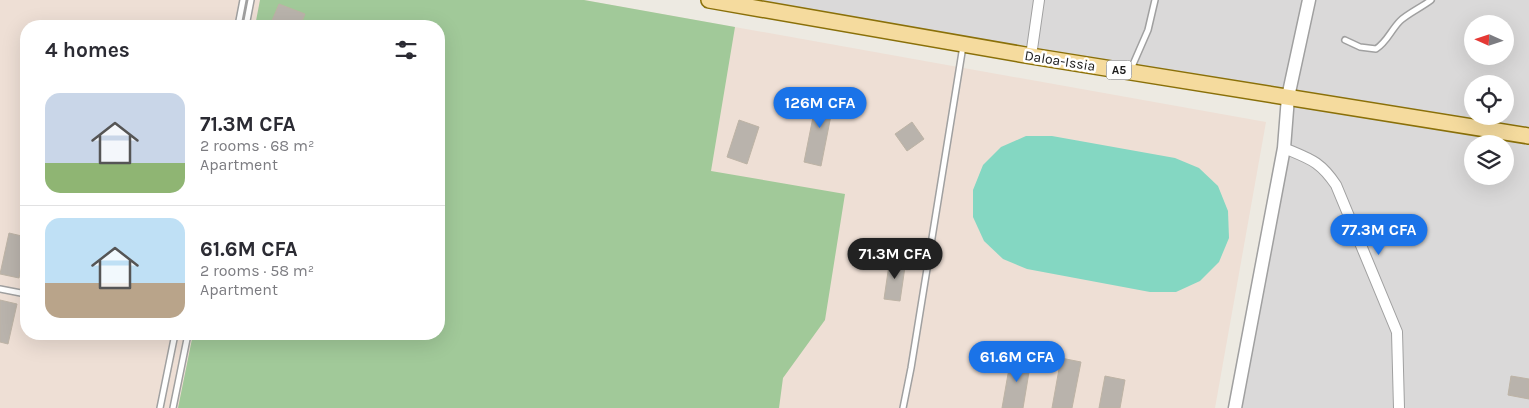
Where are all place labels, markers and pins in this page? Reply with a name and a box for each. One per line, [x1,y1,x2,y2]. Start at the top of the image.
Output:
pin: 126M CFA [768,86,872,129]
pin: 77.3M CFA [1322,214,1436,256]
pin: 71.3M CFA [838,238,952,280]
pin: 61.6M CFA [960,340,1074,383]

